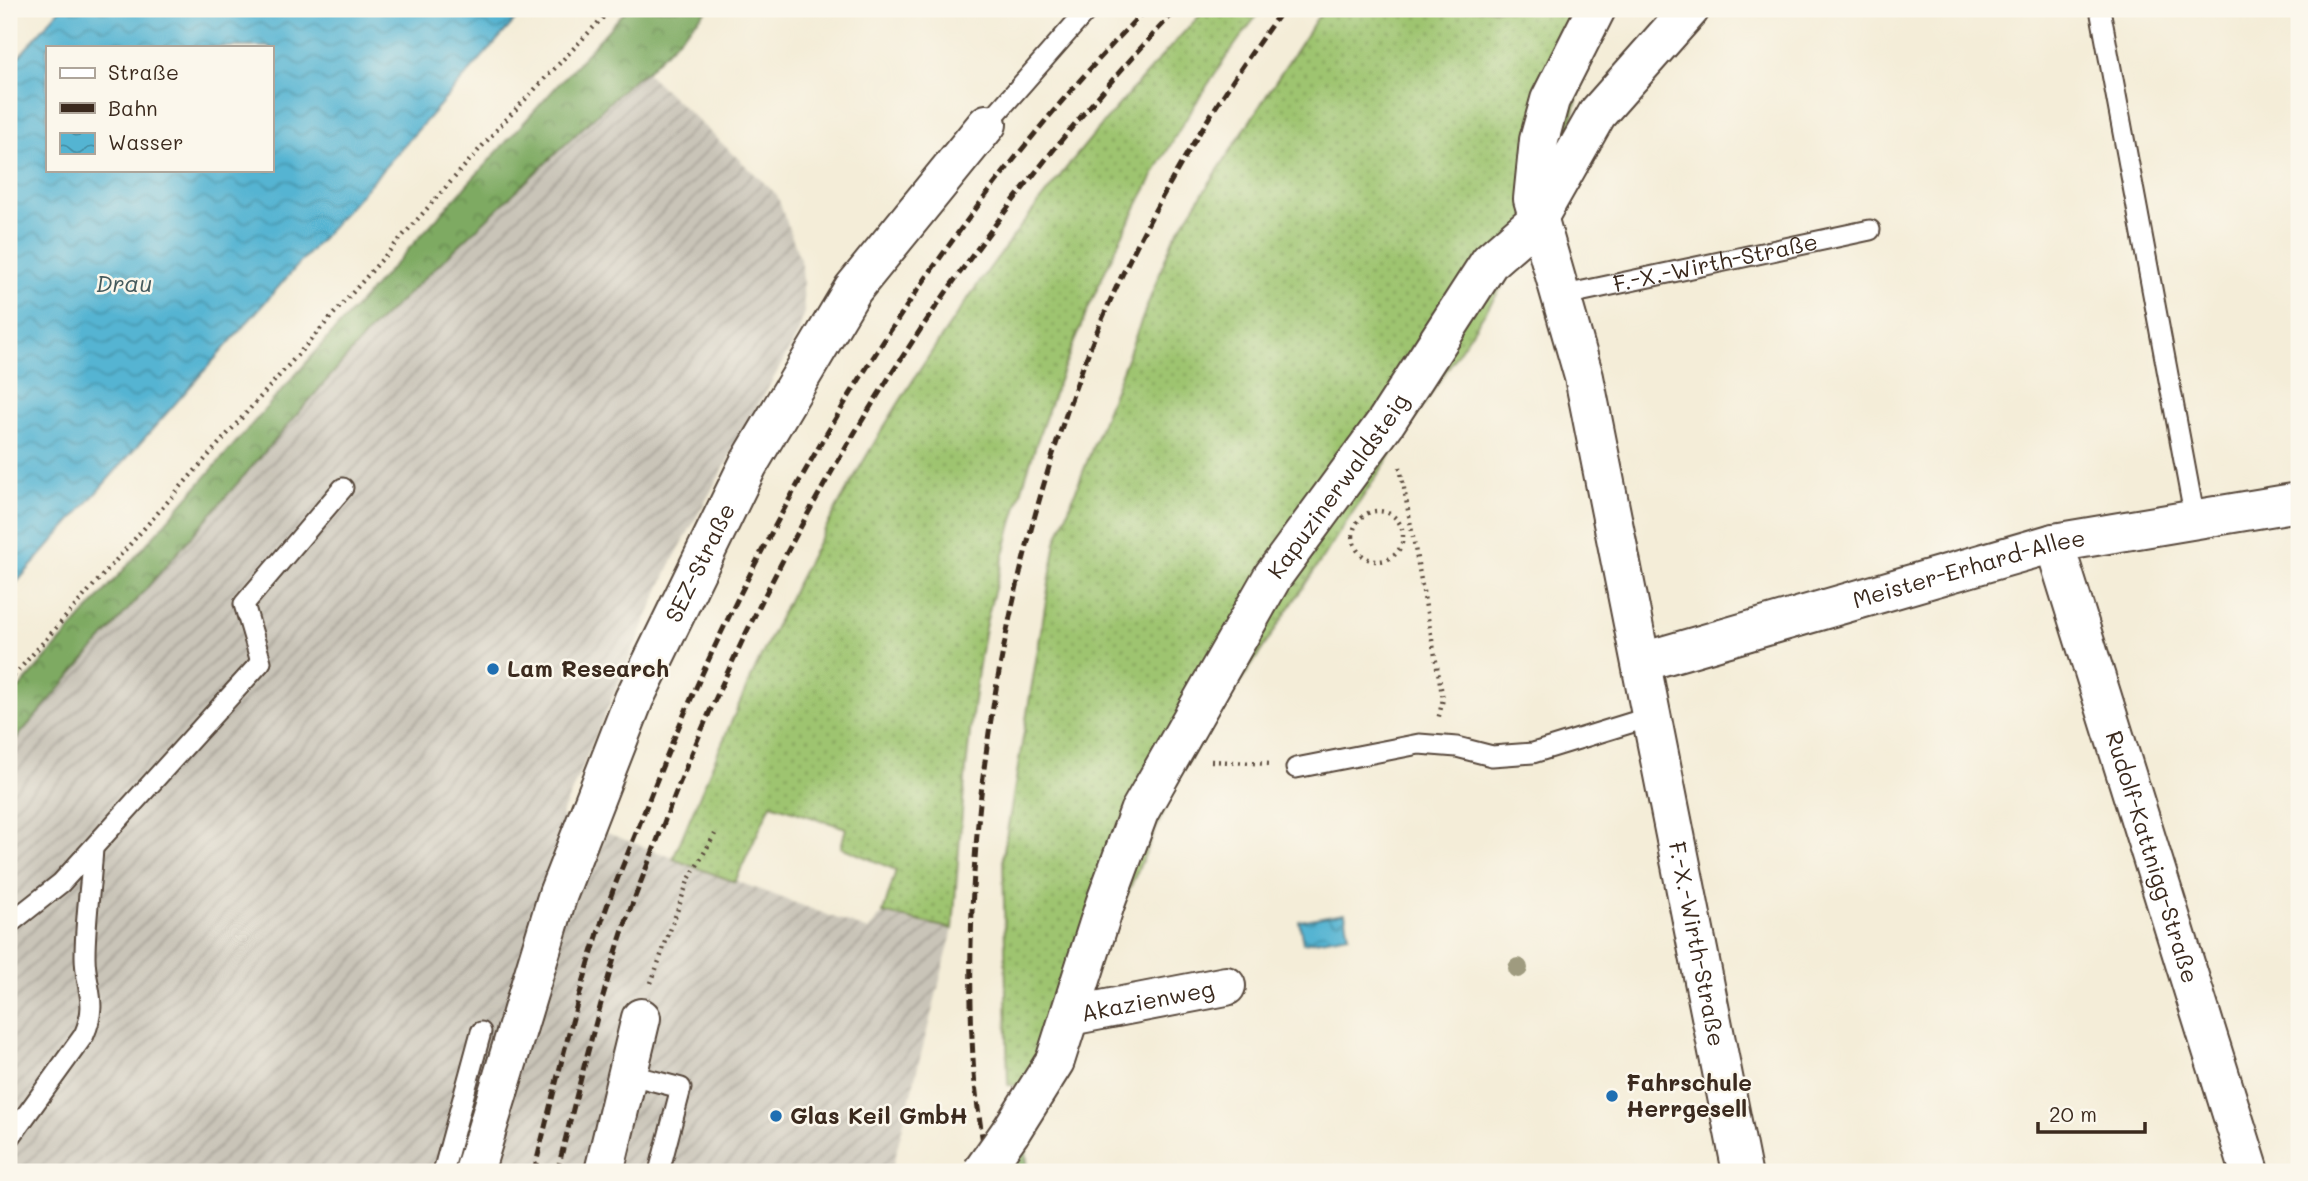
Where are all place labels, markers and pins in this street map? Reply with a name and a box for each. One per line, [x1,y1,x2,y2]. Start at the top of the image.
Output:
place label: Lam Research [507,653,669,683]
marker: Lam Research [485,661,501,677]
place label: Fahrschule Herrgesell [1626,1067,1752,1123]
marker: Fahrschule Herrgesell [1604,1088,1620,1104]
place label: Glas Keil GmbH [790,1100,968,1130]
marker: Glas Keil GmbH [768,1108,784,1124]

